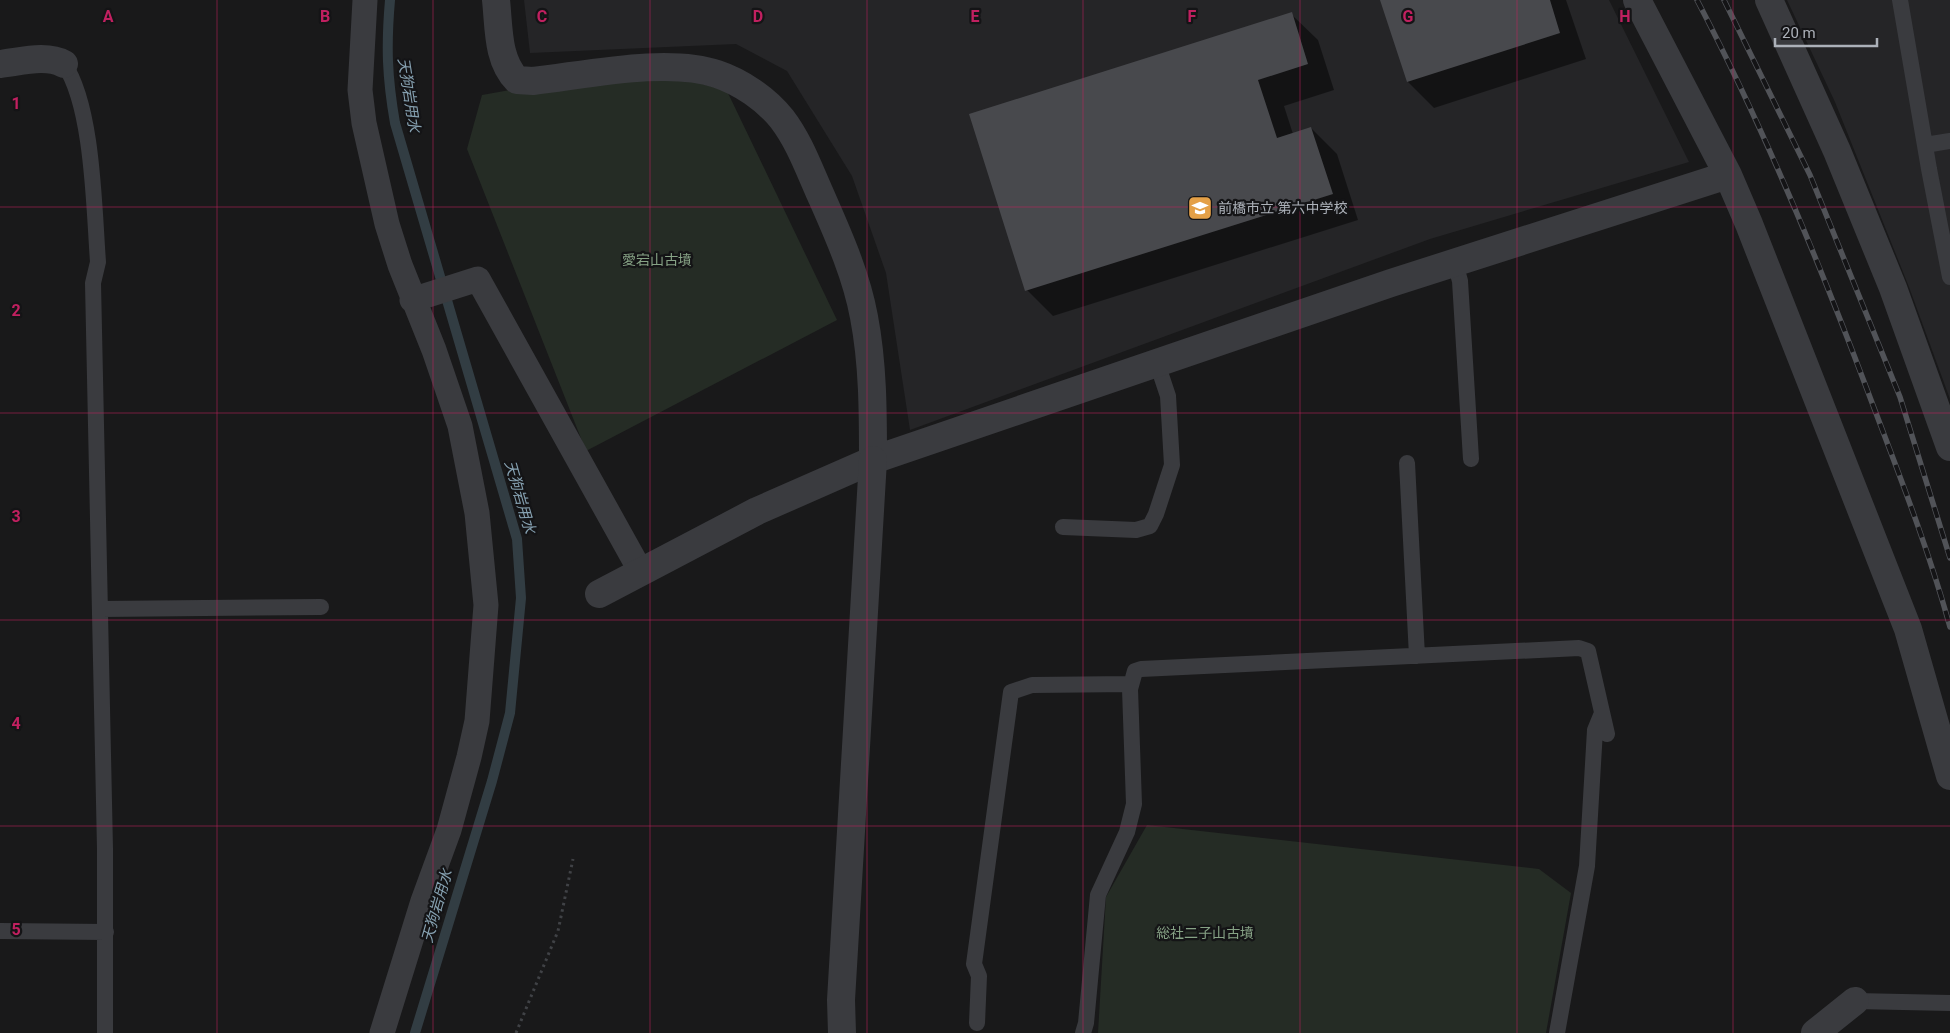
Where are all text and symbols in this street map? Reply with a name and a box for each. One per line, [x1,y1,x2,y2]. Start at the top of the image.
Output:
text: A [103,7,114,26]
text: B [320,7,330,26]
text: C [537,7,547,26]
text: D [753,7,763,26]
text: E [971,7,980,26]
text: F [1188,7,1197,26]
text: G [1403,7,1414,26]
text: H [1619,7,1631,26]
scale bar [1775,15,1878,47]
text: 20 m [1782,24,1816,42]
water label: 天狗岩用水 [394,57,424,135]
text: 1 [11,94,21,113]
school or university icon: 前橋市立 第六中学校 [1187,195,1213,221]
place label: 前橋市立 第六中学校 [1218,200,1347,216]
park label: 愛宕山古墳 [622,252,692,268]
text: 2 [11,301,21,320]
water label: 天狗岩用水 [501,458,540,537]
text: 3 [11,507,21,526]
text: 4 [11,714,21,733]
water label: 天狗岩用水 [418,866,457,945]
text: 5 [11,920,21,939]
park label: 総社二子山古墳 [1156,925,1254,941]

